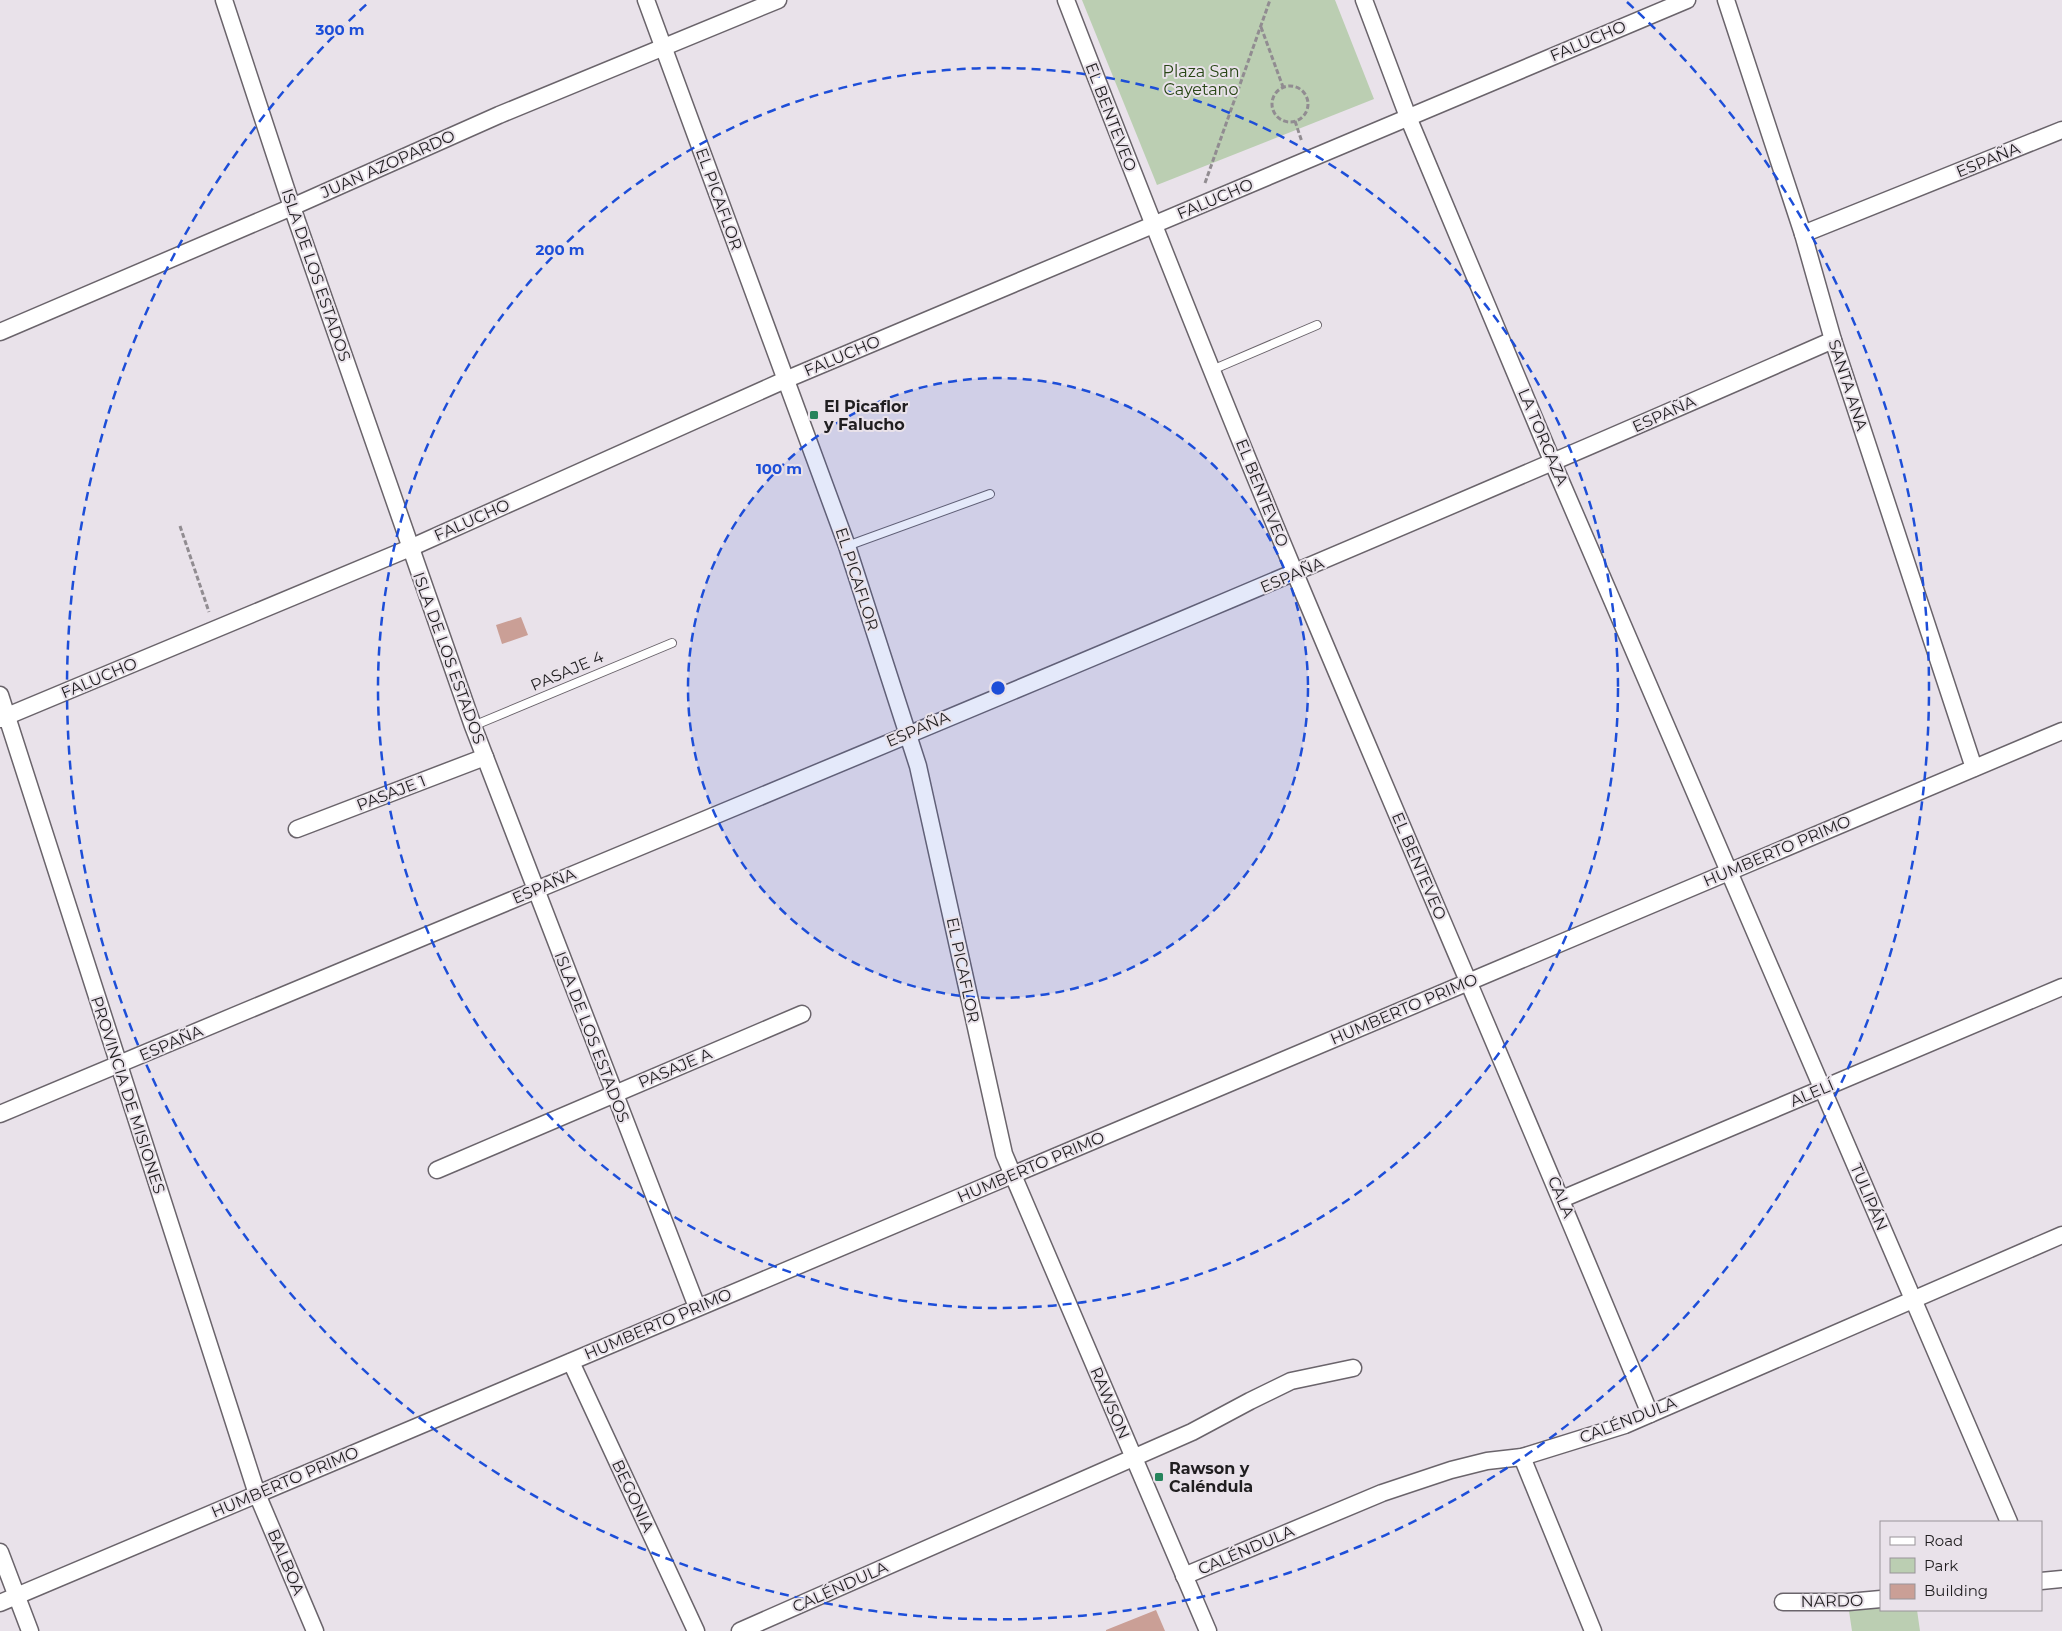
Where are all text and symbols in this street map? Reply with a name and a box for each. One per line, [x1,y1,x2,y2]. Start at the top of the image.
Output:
street label: FALUCHO [1547,16,1629,66]
text: 300 m [314,20,365,39]
street label: EL BENTEVEO [1082,60,1140,174]
park label: Plaza San Cayetano [1162,62,1240,99]
street label: JUAN AZOPARDO [317,126,458,203]
street label: ESPAÑA [1953,138,2023,181]
street label: EL PICAFLOR [692,145,746,253]
street label: FALUCHO [1174,174,1256,224]
street label: ISLA DE LOS ESTADOS [277,186,355,364]
text: 200 m [535,240,585,259]
street label: FALUCHO [801,331,883,381]
street label: SANTA ANA [1824,337,1872,433]
street label: LA TORCAZA [1514,386,1572,489]
street label: ESPAÑA [1629,391,1699,436]
place label: El Picaflor y Falucho [823,397,908,434]
marker: El Picaflor y Falucho [808,409,820,421]
street label: EL BENTEVEO [1232,436,1292,550]
text: 100 m [756,459,802,478]
street label: FALUCHO [431,495,513,545]
street label: EL PICAFLOR [831,525,883,633]
street label: ESPAÑA [1257,553,1327,597]
street label: ISLA DE LOS ESTADOS [409,569,489,747]
street label: PASAJE 4 [528,647,607,695]
street label: FALUCHO [58,653,140,703]
centre of rings [989,679,1007,697]
street label: ESPAÑA [883,707,953,751]
street label: PASAJE 1 [354,771,428,815]
street label: EL BENTEVEO [1388,809,1450,923]
street label: HUMBERTO PRIMO [1700,811,1854,891]
street label: ESPAÑA [509,864,579,908]
street label: EL PICAFLOR [943,916,983,1024]
street label: ISLA DE LOS ESTADOS [551,949,633,1125]
street label: HUMBERTO PRIMO [1327,969,1481,1049]
street label: PROVINCIA DE MISIONES [87,994,169,1196]
street label: ESPAÑA [136,1021,206,1065]
street label: PASAJE A [635,1044,715,1092]
street label: ALELÍ [1787,1075,1838,1111]
street label: HUMBERTO PRIMO [954,1127,1108,1207]
street label: TULIPÁN [1846,1161,1892,1233]
street label: CALA [1544,1173,1578,1221]
street label: HUMBERTO PRIMO [581,1284,735,1364]
street label: RAWSON [1086,1364,1134,1442]
street label: CALÉNDULA [1577,1393,1680,1447]
street label: HUMBERTO PRIMO [208,1442,362,1522]
street label: BEGONIA [608,1457,658,1536]
place label: Rawson y Caléndula [1169,1459,1253,1496]
marker: Rawson y Caléndula [1153,1471,1165,1483]
street label: CALÉNDULA [1195,1521,1297,1579]
legend [1880,1521,2042,1611]
street label: BALBOA [264,1526,309,1598]
text: Road [1924,1531,1963,1550]
text: Park [1924,1556,1958,1575]
street label: CALÉNDULA [789,1557,891,1617]
text: Building [1924,1581,1988,1600]
street label: NARDO [1800,1591,1864,1611]

